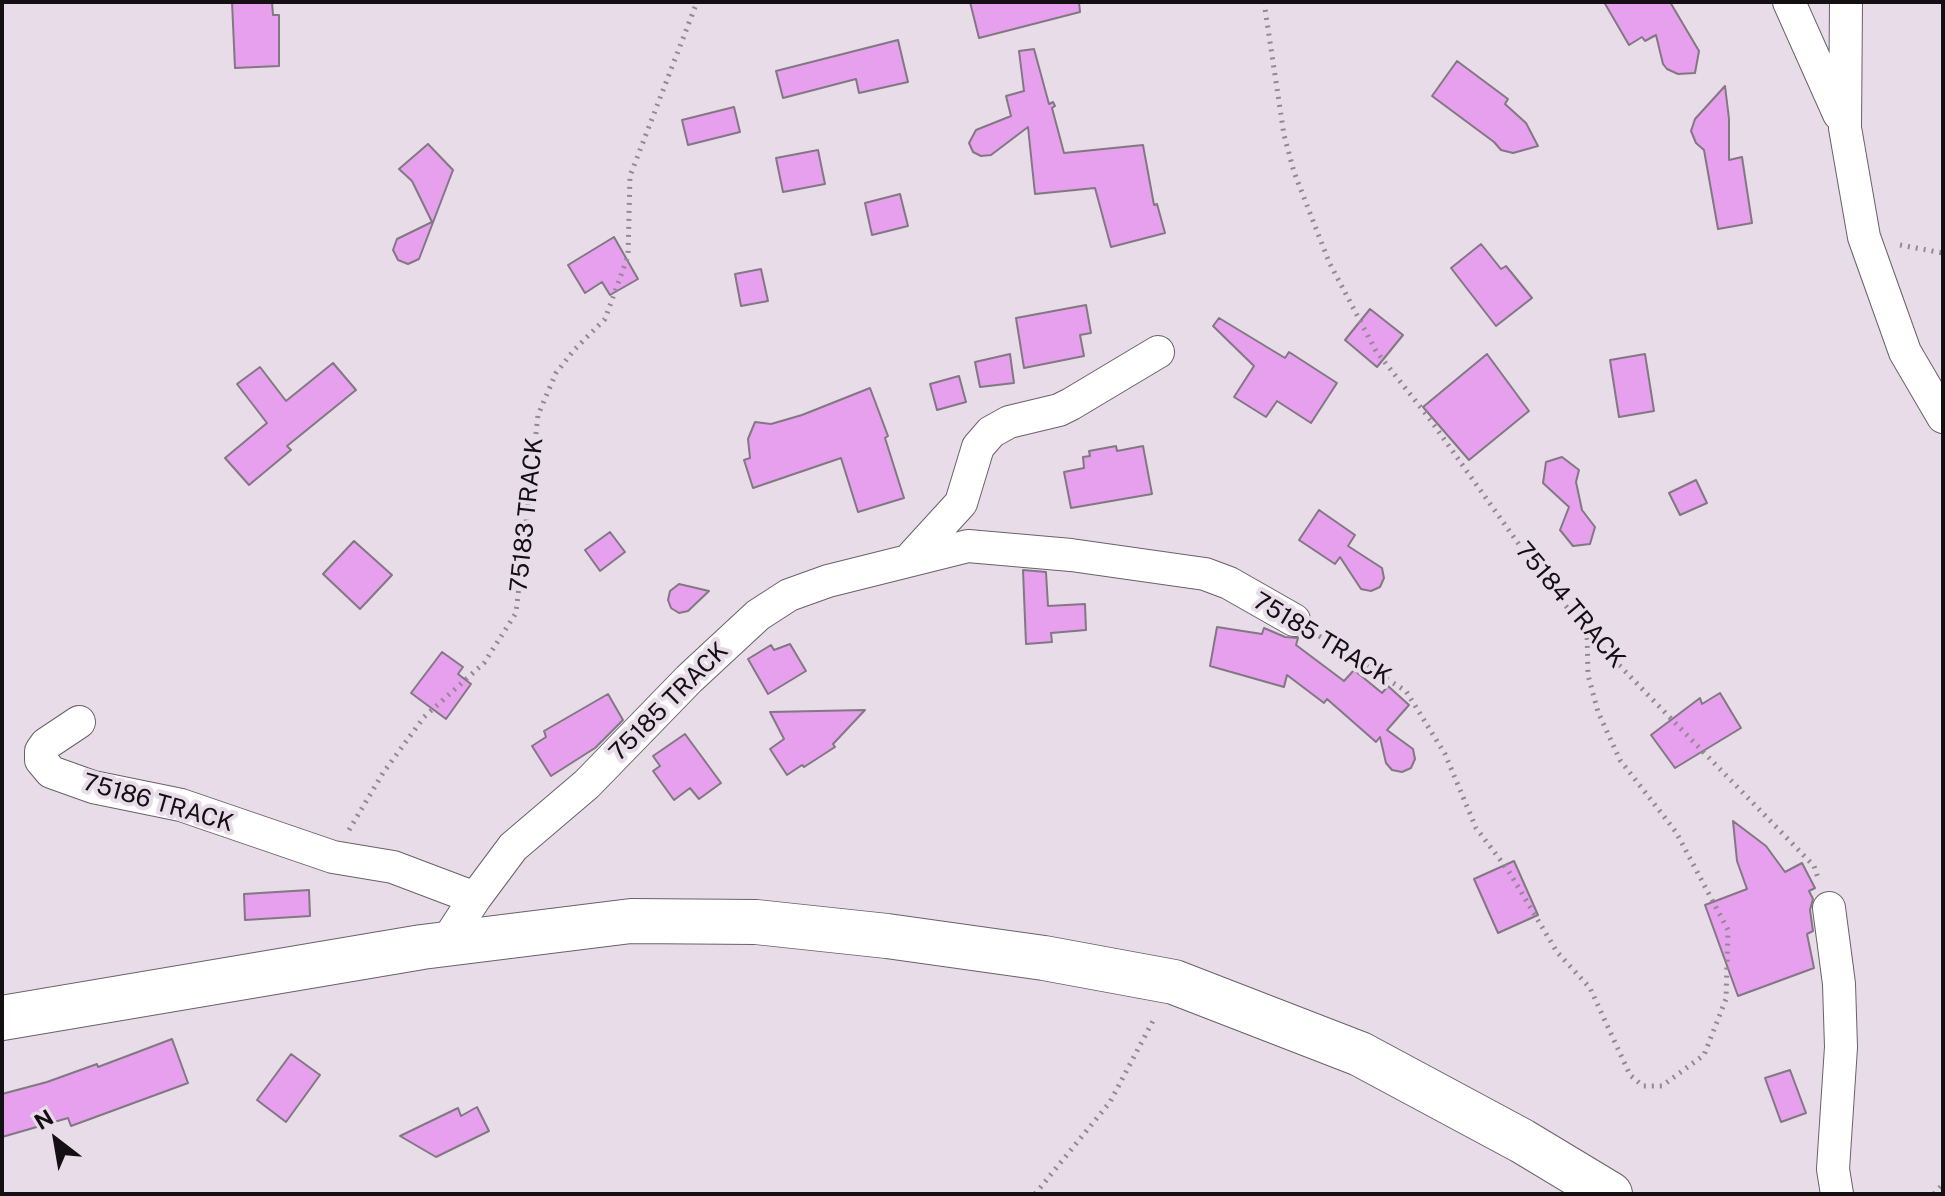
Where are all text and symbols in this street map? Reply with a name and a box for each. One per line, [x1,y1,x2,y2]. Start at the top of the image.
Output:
street label: 75183 TRACK [505,436,549,594]
street label: 75184 TRACK [1509,536,1631,674]
street label: 75185 TRACK [1248,586,1396,692]
street label: 75185 TRACK [604,637,734,767]
street label: 75186 TRACK [79,768,237,838]
north arrow [16,1100,96,1180]
text: N [30,1104,58,1135]

